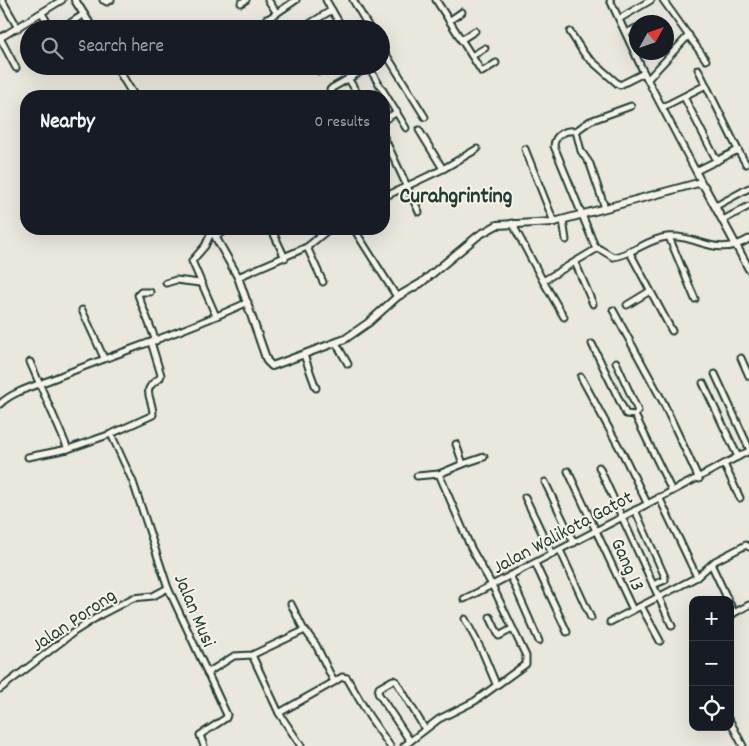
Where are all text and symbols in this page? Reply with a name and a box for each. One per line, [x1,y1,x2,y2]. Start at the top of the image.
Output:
north arrow [629,15,674,60]
search box [20,20,390,75]
icon: search [38,34,66,62]
text: Search here [78,34,164,61]
text: Nearby [40,108,95,138]
text: 0 results [315,111,370,134]
district label: Curahgrinting [400,182,513,213]
street label: Jalan Walikota Gatot [488,485,639,583]
street label: Gang 13 [602,534,650,596]
street label: Jalan Musi [165,570,221,652]
street label: Jalan Porong [27,583,123,660]
map controls [689,596,734,731]
button: + [689,596,734,641]
button: − [689,641,734,686]
button: locate [689,686,734,731]

